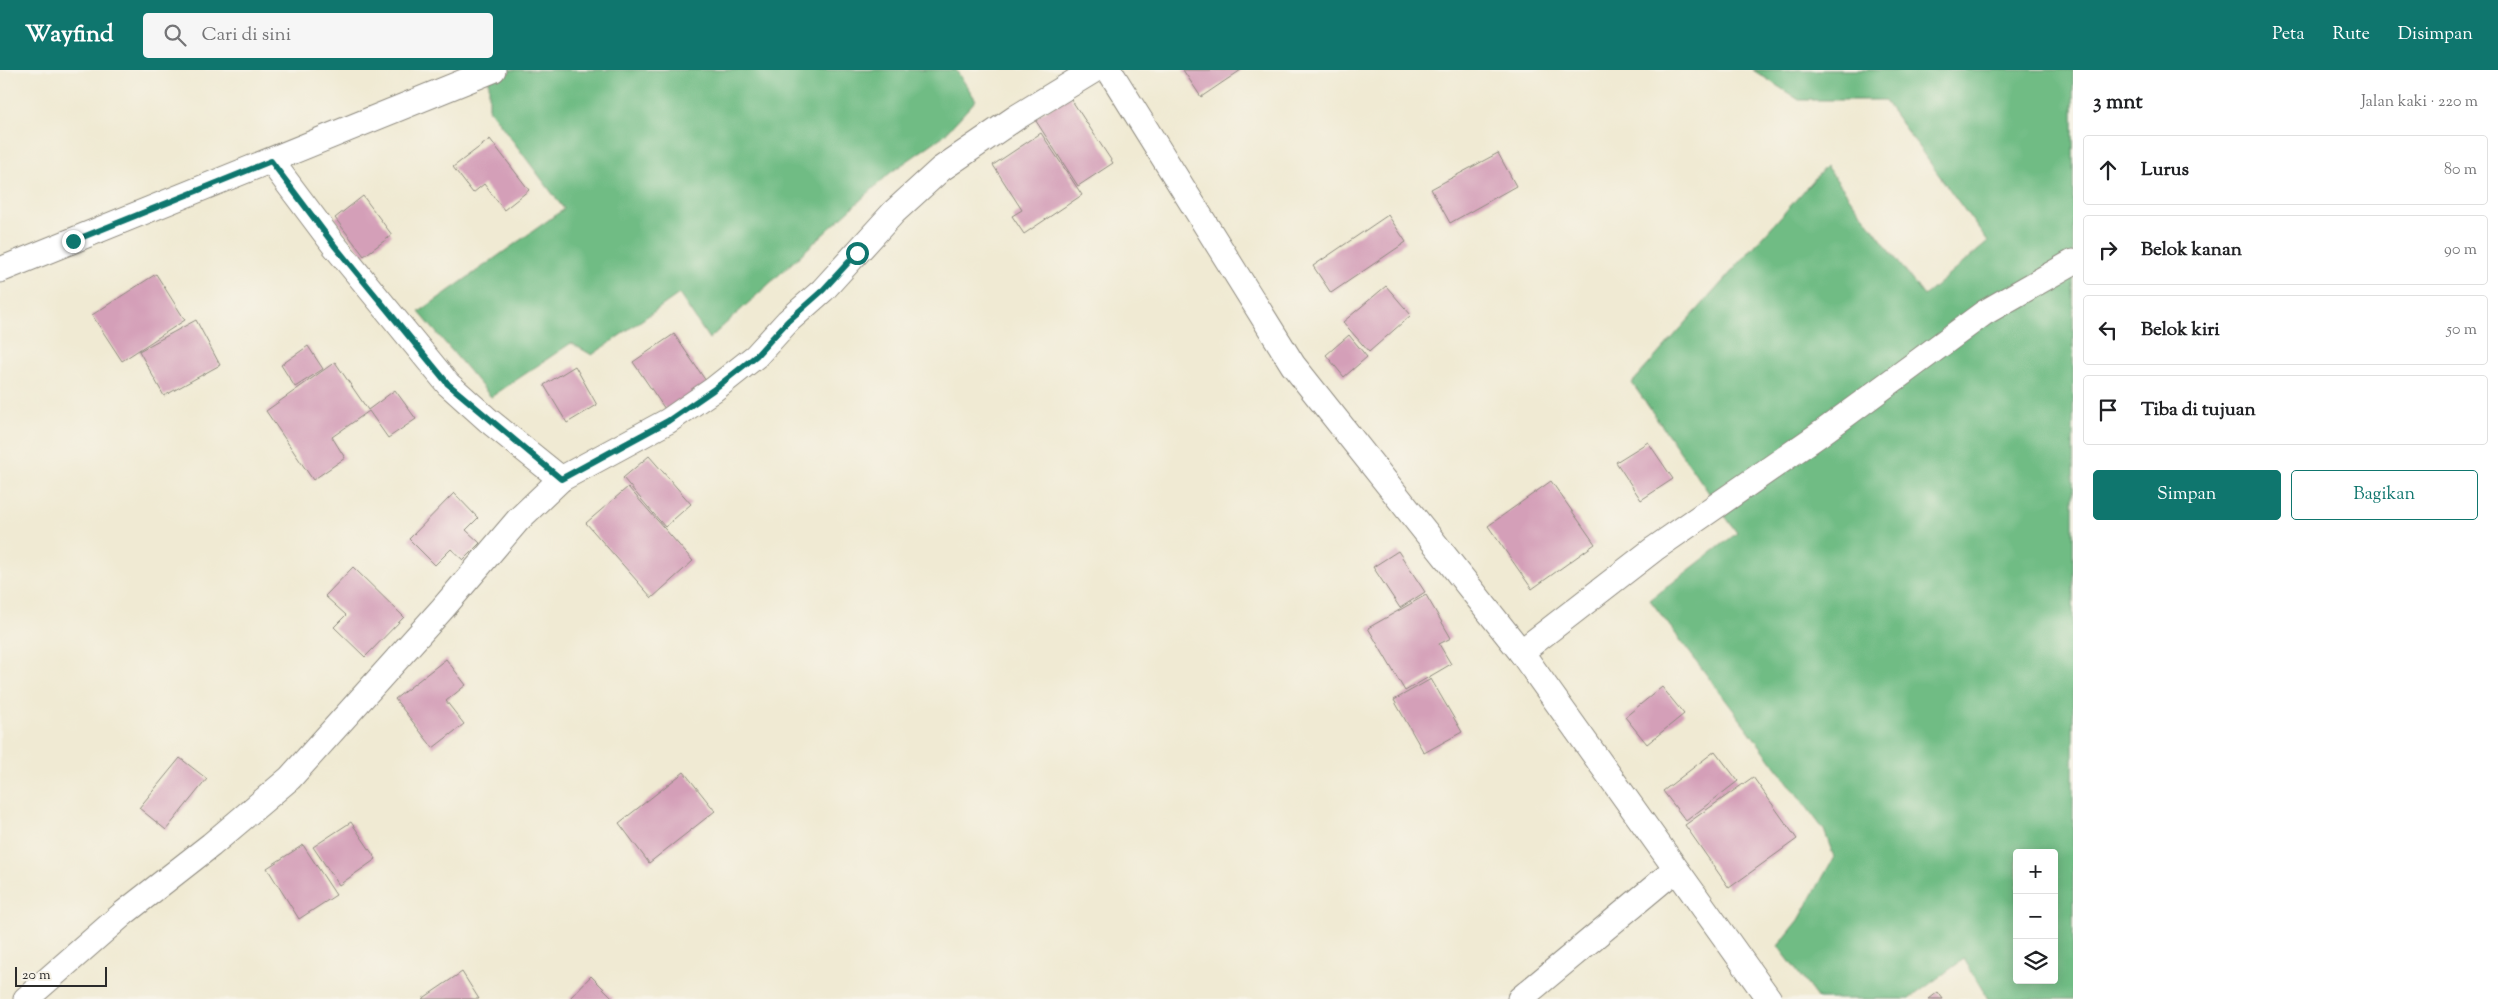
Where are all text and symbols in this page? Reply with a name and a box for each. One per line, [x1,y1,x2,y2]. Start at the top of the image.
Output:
search box [143,13,493,58]
text: Wayfind [25,18,113,52]
icon: search [161,21,189,49]
text: Cari di sini [201,22,291,49]
text: Peta [2272,22,2304,48]
text: Rute [2332,22,2370,48]
text: Disimpan [2398,22,2473,48]
text: 3 mnt [2093,88,2143,118]
text: Jalan kaki · 220 m [2361,91,2478,114]
icon: ahead [2094,156,2122,184]
text: Lurus [2141,157,2189,184]
text: 80 m [2444,159,2477,182]
route end [62,230,85,253]
icon: right [2094,236,2122,264]
text: Belok kanan [2141,237,2242,264]
text: 90 m [2444,239,2477,262]
route start [846,242,869,265]
icon: left [2094,316,2122,344]
text: Belok kiri [2141,317,2220,344]
text: 50 m [2446,319,2477,342]
icon: arrive [2094,396,2122,424]
text: Tiba di tujuan [2141,397,2256,424]
button: Simpan [2093,470,2281,520]
button: Bagikan [2291,470,2478,520]
map controls [2013,849,2058,984]
button: + [2013,849,2058,894]
button: − [2013,894,2058,939]
button: layers [2013,939,2058,984]
scale bar [15,964,108,987]
text: 20 m [22,966,51,986]

